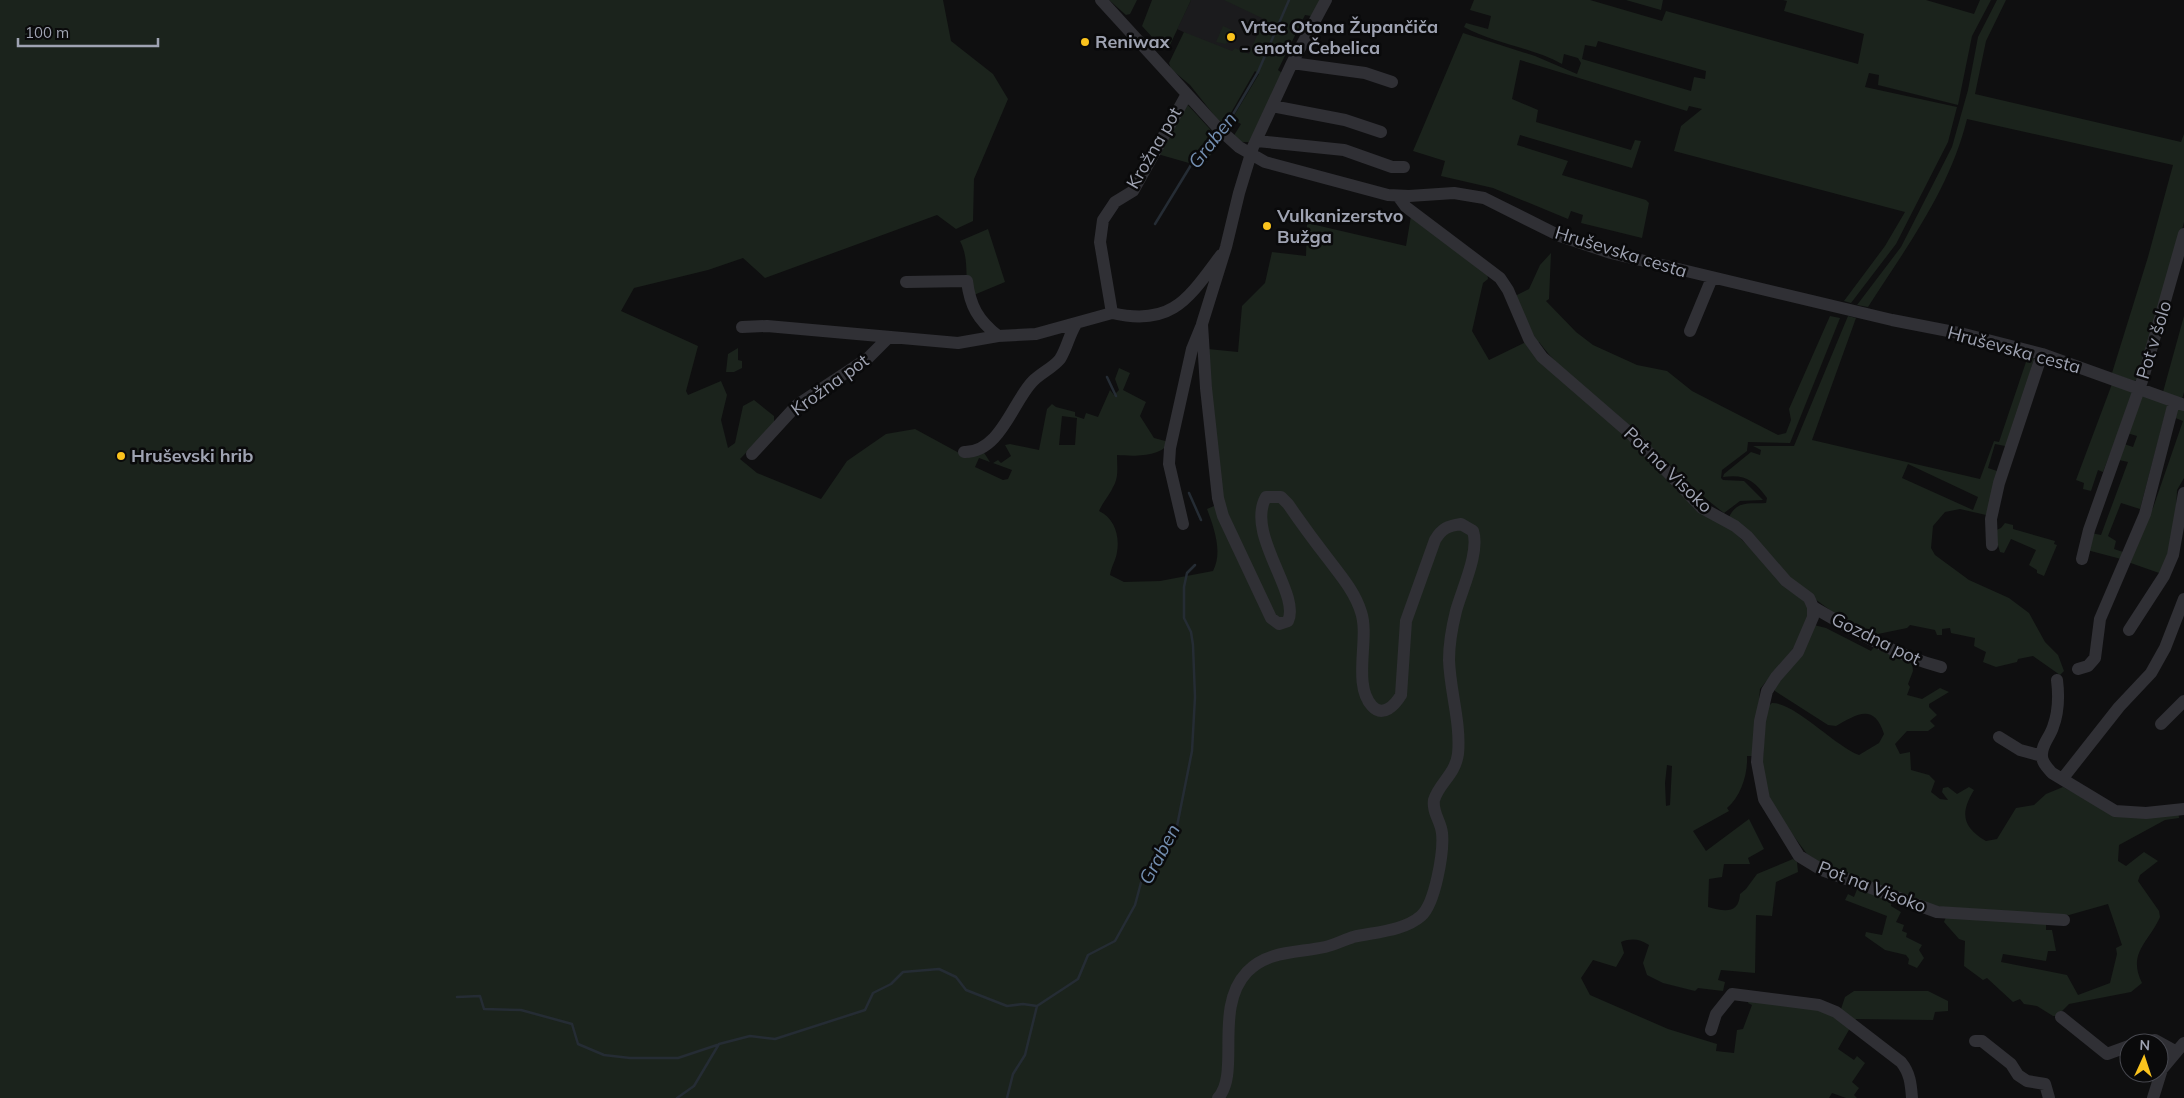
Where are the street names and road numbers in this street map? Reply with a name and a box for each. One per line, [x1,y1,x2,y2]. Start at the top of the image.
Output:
street label: Krožna pot [1121,103,1186,193]
street label: Hruševska cesta [1552,221,1690,283]
street label: Pot v šolo [2131,298,2176,382]
street label: Hruševska cesta [1945,321,2083,378]
street label: Krožna pot [786,349,873,421]
street label: Pot na Visoko [1619,422,1717,517]
street label: Gozdna pot [1828,607,1925,670]
street label: Pot na Visoko [1815,855,1929,918]

